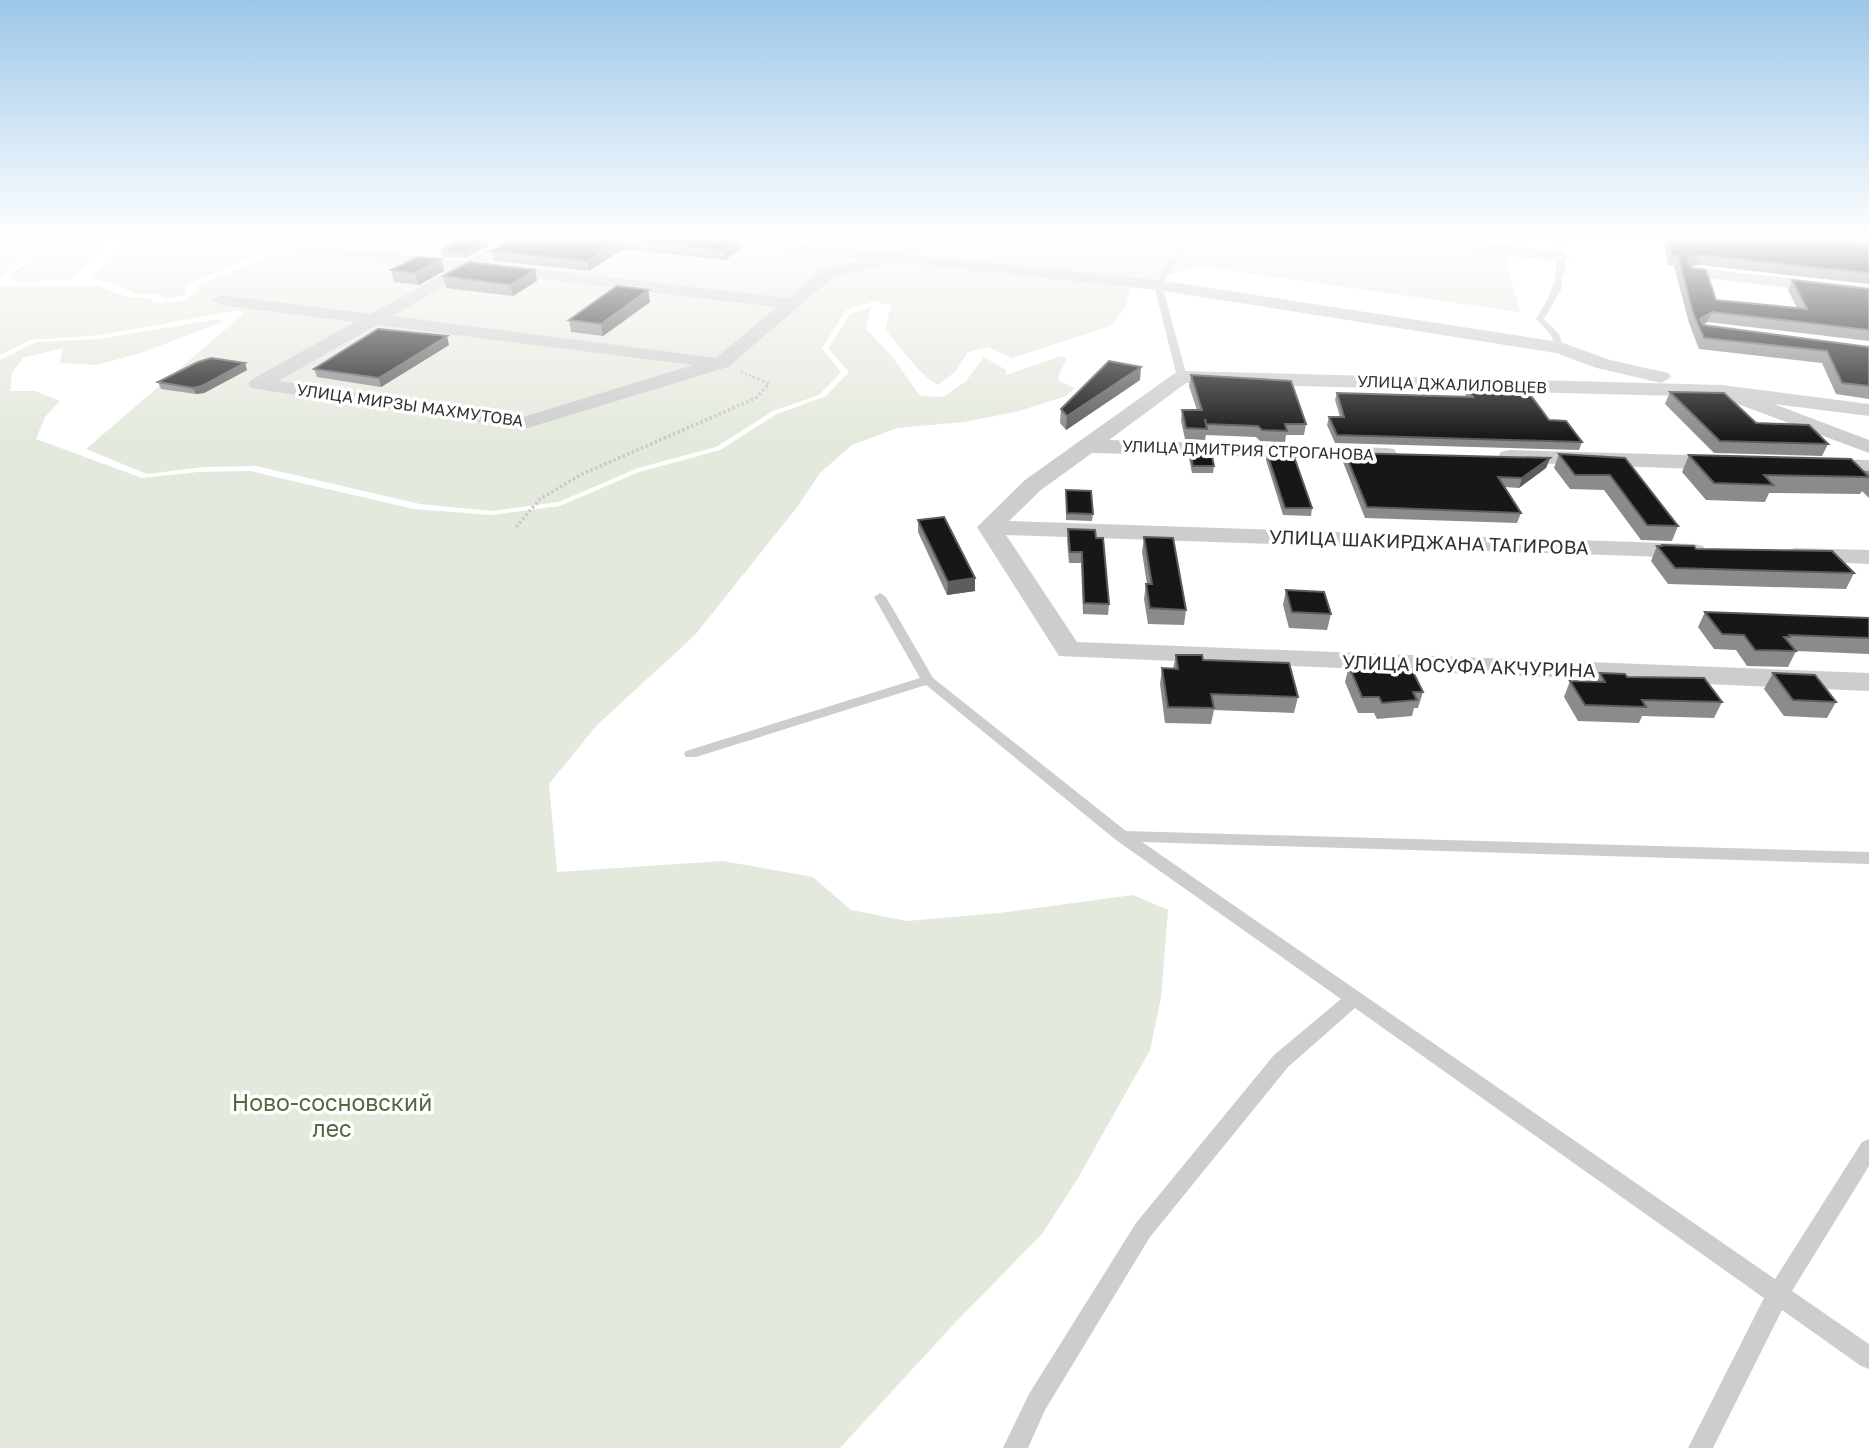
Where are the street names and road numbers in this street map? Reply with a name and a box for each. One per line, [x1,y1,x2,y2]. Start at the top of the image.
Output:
street label: УЛИЦА ДЖАЛИЛОВЦЕВ [1357,371,1547,397]
street label: УЛИЦА МИРЗЫ МАХМУТОВА [295,379,525,431]
street label: УЛИЦА ДМИТРИЯ СТРОГАНОВА [1122,436,1375,464]
street label: УЛИЦА ШАКИРДЖАНА ТАГИРОВА [1269,524,1589,559]
street label: УЛИЦА ЮСУФА АКЧУРИНА [1342,650,1596,681]

